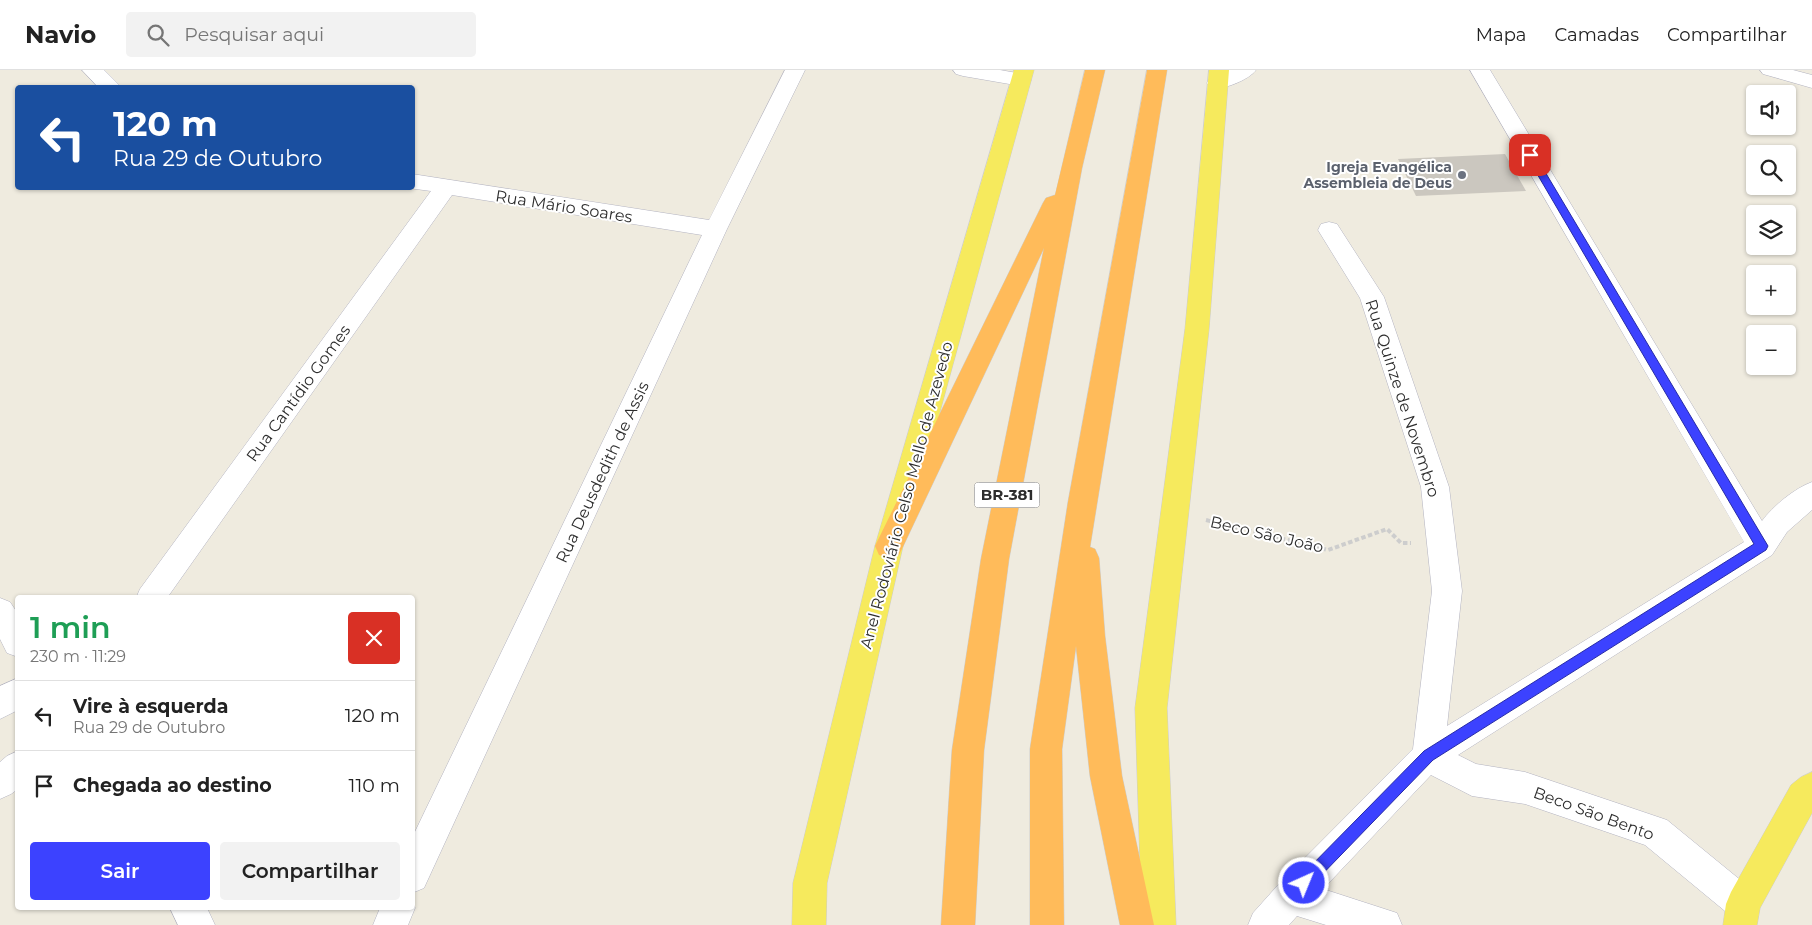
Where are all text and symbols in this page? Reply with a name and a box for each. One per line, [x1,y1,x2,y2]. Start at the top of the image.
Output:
search box [126,12,476,57]
text: Navio [25,20,96,49]
icon: search [144,21,172,49]
text: Pesquisar aqui [184,23,324,46]
text: Mapa [1476,24,1526,46]
text: Camadas [1554,24,1639,46]
text: Compartilhar [1667,24,1787,46]
map controls [1746,85,1796,375]
button: sound [1746,85,1796,135]
text: 120 m [113,102,218,145]
icon: left [30,105,95,170]
pin [1509,134,1551,176]
icon: arrive [1516,141,1544,169]
text: Rua 29 de Outubro [113,145,322,172]
button: search [1746,145,1796,195]
place label: Igreja Evangélica Assembleia de Deus [1303,158,1453,192]
marker: Igreja Evangélica Assembleia de Deus [1456,169,1468,181]
street label: Rua Mário Soares [494,186,634,227]
button: layers [1746,205,1796,255]
button: + [1746,265,1796,315]
street label: Rua Quinze de Novembro [1362,297,1444,499]
street label: Rua Cantídio Gomes [242,321,355,465]
button: − [1746,325,1796,375]
street label: Anel Rodoviário Celso Mello de Azevedo [856,339,957,651]
street label: Rua Deusdedith de Assis [552,378,653,566]
road number: BR-381 [974,482,1040,508]
street label: Beco São João [1208,512,1325,557]
text: 1 min [30,609,111,646]
button: close [348,612,400,664]
text: 230 m · 11:29 [30,647,126,666]
text: Vire à esquerda [73,695,228,718]
icon: left [30,702,58,730]
text: 120 m [345,704,400,727]
text: Rua 29 de Outubro [73,718,225,737]
icon: arrive [30,772,58,800]
text: Chegada ao destino [73,774,272,797]
text: 110 m [349,774,400,797]
street label: Beco São Bento [1531,783,1657,844]
button: Sair [30,842,210,900]
button: Compartilhar [220,842,400,900]
position arrow [1277,856,1329,908]

